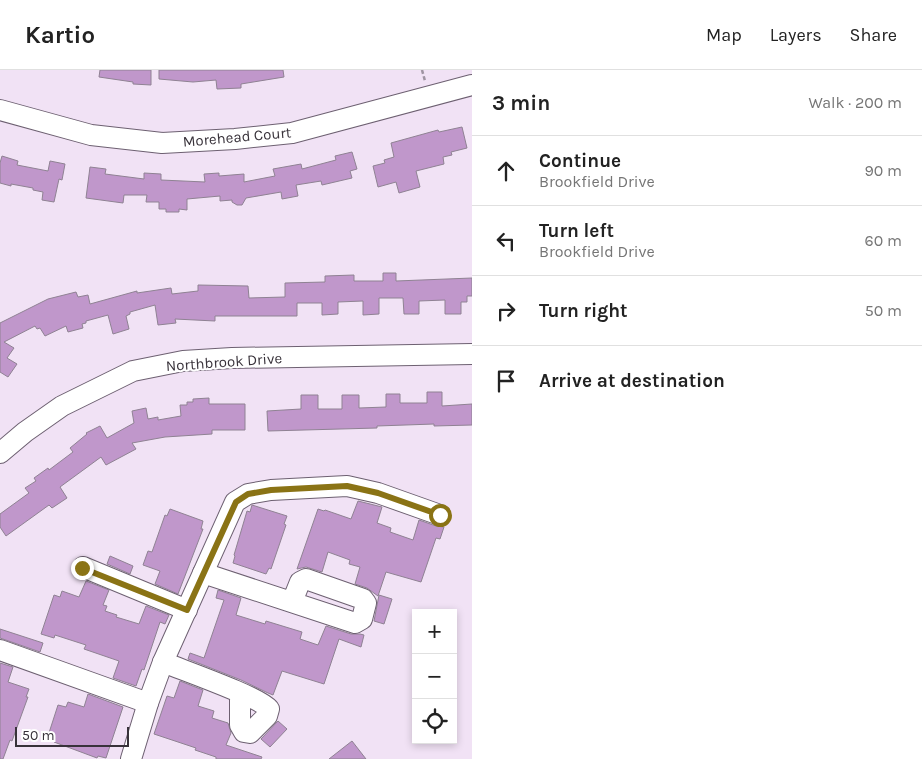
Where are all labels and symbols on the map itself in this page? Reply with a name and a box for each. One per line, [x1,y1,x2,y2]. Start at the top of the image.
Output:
street label: Morehead Court [182,123,292,151]
street label: Northbrook Drive [165,349,283,375]
route start [429,504,452,527]
route end [71,557,94,580]
scale bar [15,724,129,747]

